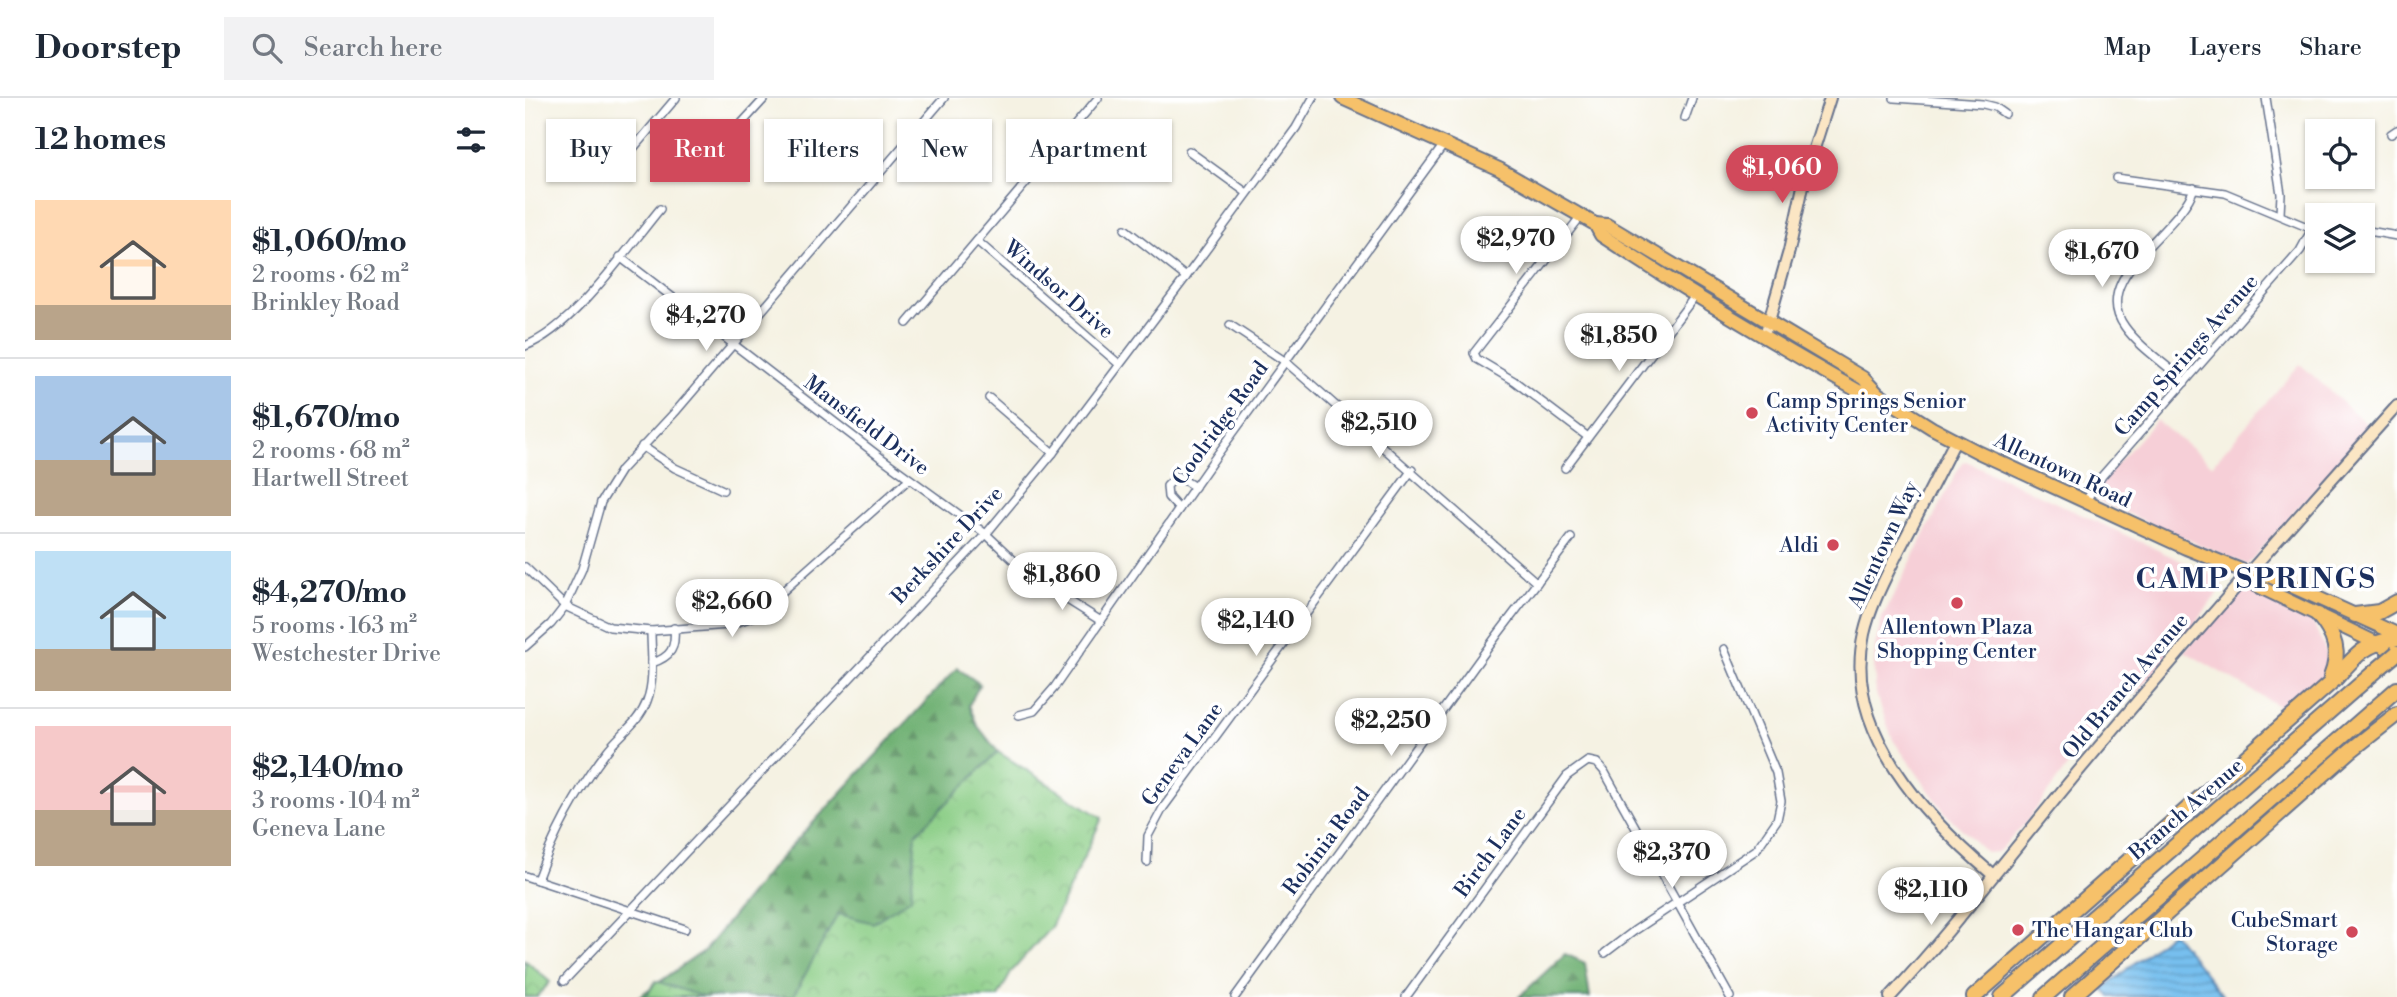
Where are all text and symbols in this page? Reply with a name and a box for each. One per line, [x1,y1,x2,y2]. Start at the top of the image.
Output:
search box [224,17,714,80]
text: Doorstep [35,28,182,69]
icon: search [248,29,286,67]
text: Search here [304,32,443,64]
text: Map [2104,33,2151,63]
text: Layers [2189,33,2261,63]
text: Share [2299,33,2362,63]
chip: Buy [546,119,636,182]
chip: Rent [650,119,750,182]
chip: Filters [764,119,883,182]
chip: New [897,119,992,182]
chip: Apartment [1006,119,1172,182]
map controls [2305,119,2375,273]
button: locate [2305,119,2375,189]
text: 12 homes [35,121,166,159]
icon: filters [452,121,490,159]
pin: $1,060 [1725,146,1839,205]
text: $1,060 [1742,154,1822,182]
button: layers [2305,203,2375,273]
pin: $2,970 [1459,216,1573,276]
text: $1,060/mo [252,223,407,261]
text: $2,970 [1476,225,1556,253]
icon: home [91,228,175,312]
pin: $1,670 [2045,230,2159,289]
street label: Windsor Drive [997,234,1119,345]
text: $1,670 [2064,238,2140,266]
text: 2 rooms · 62 m² [252,261,409,289]
street label: Camp Springs Avenue [2109,269,2264,442]
text: Brinkley Road [252,289,399,317]
pin: $4,270 [649,294,763,353]
text: $4,270 [666,302,746,330]
pin: $1,850 [1562,314,1676,373]
text: $1,850 [1580,322,1658,350]
street label: Coolridge Road [1167,356,1275,491]
street label: Mansfield Drive [799,370,934,481]
place label: Camp Springs Senior Activity Center [1765,389,1966,439]
text: $1,670/mo [252,399,401,437]
pin: $2,510 [1322,400,1436,460]
icon: home [91,404,175,488]
marker: Camp Springs Senior Activity Center [1744,405,1760,421]
text: $2,510 [1341,409,1417,437]
street label: Allentown Road [1989,427,2135,514]
text: 2 rooms · 68 m² [252,437,410,465]
text: Hartwell Street [252,465,409,493]
street label: Allentown Way [1842,477,1925,614]
street label: Berkshire Drive [886,481,1009,611]
place label: Aldi [1779,533,1819,559]
marker: Aldi [1825,537,1841,553]
pin: $1,860 [1005,552,1119,612]
text: $1,860 [1023,561,1101,589]
district label: CAMP SPRINGS [2135,562,2377,597]
text: $4,270/mo [252,574,407,612]
icon: home [91,579,175,663]
pin: $2,660 [675,580,789,639]
text: $2,660 [692,588,772,616]
marker: Allentown Plaza Shopping Center [1949,595,1965,611]
pin: $2,140 [1199,598,1313,658]
text: $2,140 [1217,607,1295,635]
street label: Old Branch Avenue [2057,608,2194,765]
text: 5 rooms · 163 m² [252,612,417,640]
place label: Allentown Plaza Shopping Center [1877,615,2037,665]
text: Westchester Drive [252,640,441,668]
street label: Geneva Lane [1136,698,1229,812]
pin: $2,250 [1334,698,1448,758]
text: $2,250 [1351,707,1431,735]
text: $2,140/mo [252,749,404,787]
street label: Branch Avenue [2123,753,2249,867]
icon: home [91,754,175,838]
street label: Robinia Road [1278,783,1376,901]
text: 3 rooms · 104 m² [252,787,420,815]
street label: Birch Lane [1449,802,1532,904]
text: Geneva Lane [252,815,386,843]
pin: $2,370 [1615,830,1729,890]
text: $2,370 [1633,839,1711,867]
pin: $2,110 [1874,868,1988,927]
text: $2,110 [1894,876,1968,904]
place label: CubeSmart Storage [2231,908,2339,958]
place label: The Hangar Club [2032,918,2193,944]
marker: The Hangar Club [2010,922,2026,938]
marker: CubeSmart Storage [2344,924,2360,940]

